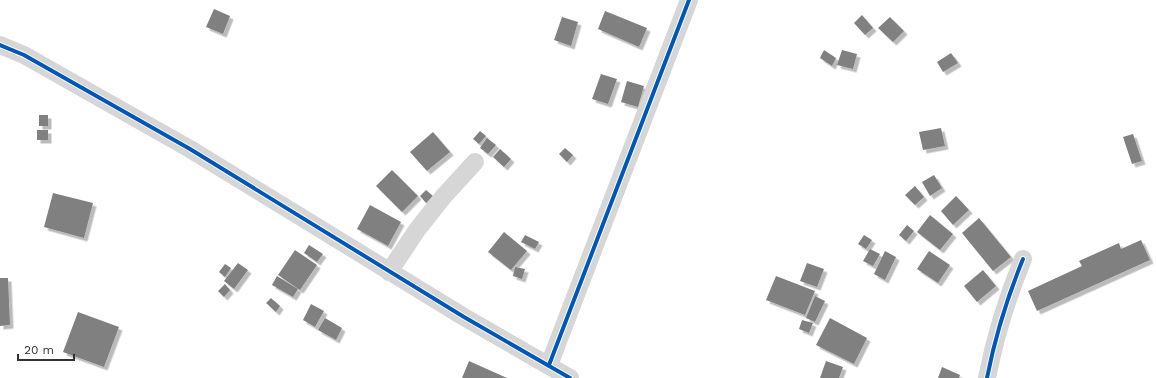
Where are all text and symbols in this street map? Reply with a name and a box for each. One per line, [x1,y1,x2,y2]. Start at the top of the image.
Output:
scale bar [18,336,74,362]
text: 20 m [24,343,54,357]

